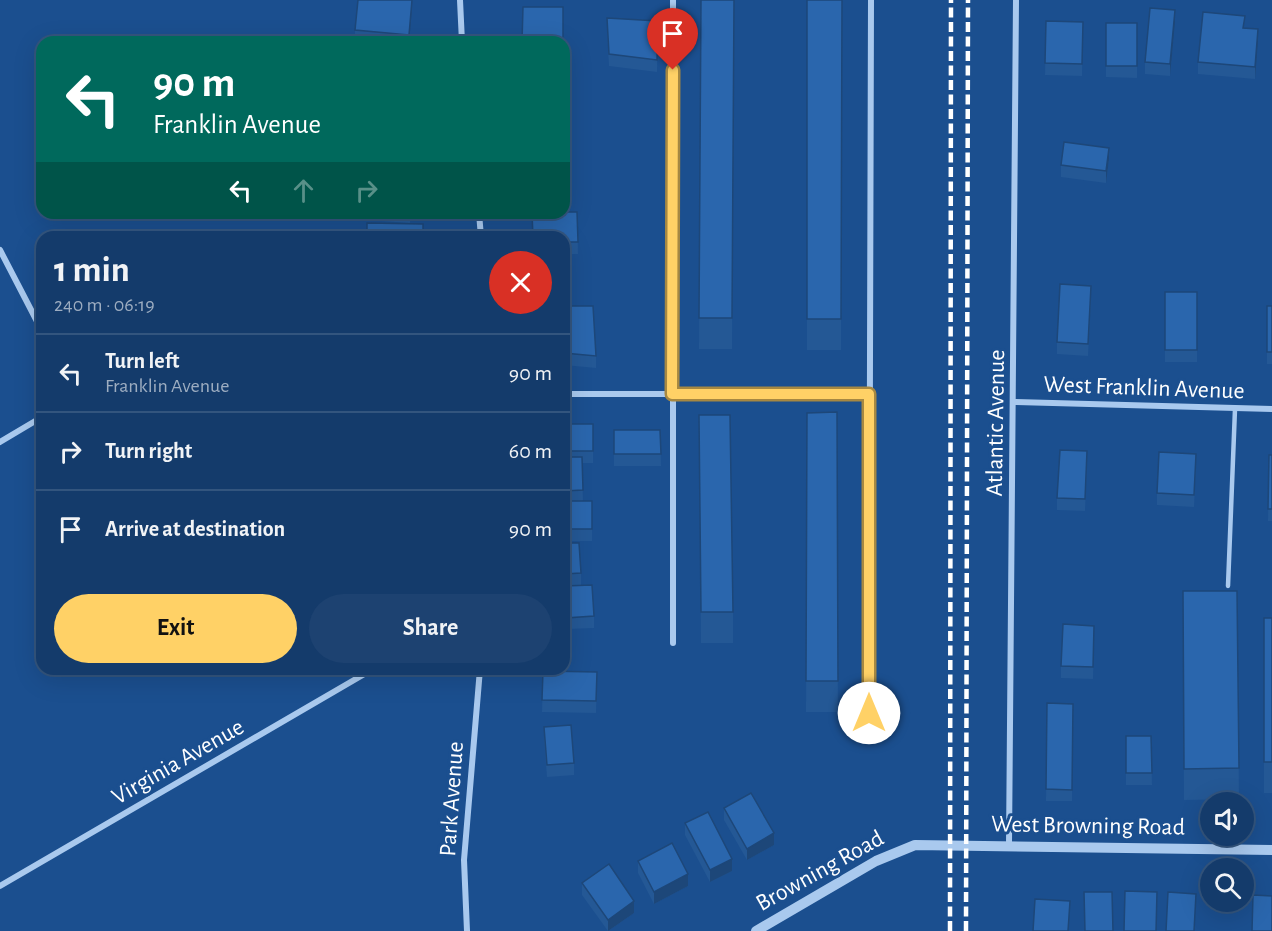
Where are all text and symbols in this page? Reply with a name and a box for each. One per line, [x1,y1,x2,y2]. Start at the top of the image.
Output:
pin [647,8,698,70]
icon: arrive [656,17,689,50]
icon: left [54,60,132,138]
text: 90 m [153,62,235,104]
text: Franklin Avenue [153,111,321,138]
icon: left [224,174,257,207]
icon: ahead [287,174,320,207]
icon: right [350,174,383,207]
button: close [489,251,552,314]
text: 1 min [54,252,130,288]
text: 240 m · 06:19 [54,295,155,315]
street label: Atlantic Avenue [983,349,1009,497]
text: Turn left [105,350,179,372]
icon: left [54,357,87,390]
text: 90 m [509,362,552,384]
street label: West Franklin Avenue [1043,372,1245,404]
text: Franklin Avenue [105,376,229,396]
icon: right [54,435,87,468]
text: Turn right [105,440,192,462]
text: 60 m [509,440,552,462]
icon: arrive [54,513,87,546]
text: Arrive at destination [105,518,285,540]
text: 90 m [509,518,552,540]
button: Exit [54,594,297,663]
button: Share [309,594,552,663]
position arrow [837,681,901,745]
street label: Virginia Avenue [108,715,248,809]
street label: Park Avenue [436,741,468,857]
map controls [1200,792,1254,912]
button: sound [1200,792,1254,846]
street label: West Browning Road [991,812,1185,840]
street label: Browning Road [752,826,888,916]
button: search [1200,858,1254,912]

